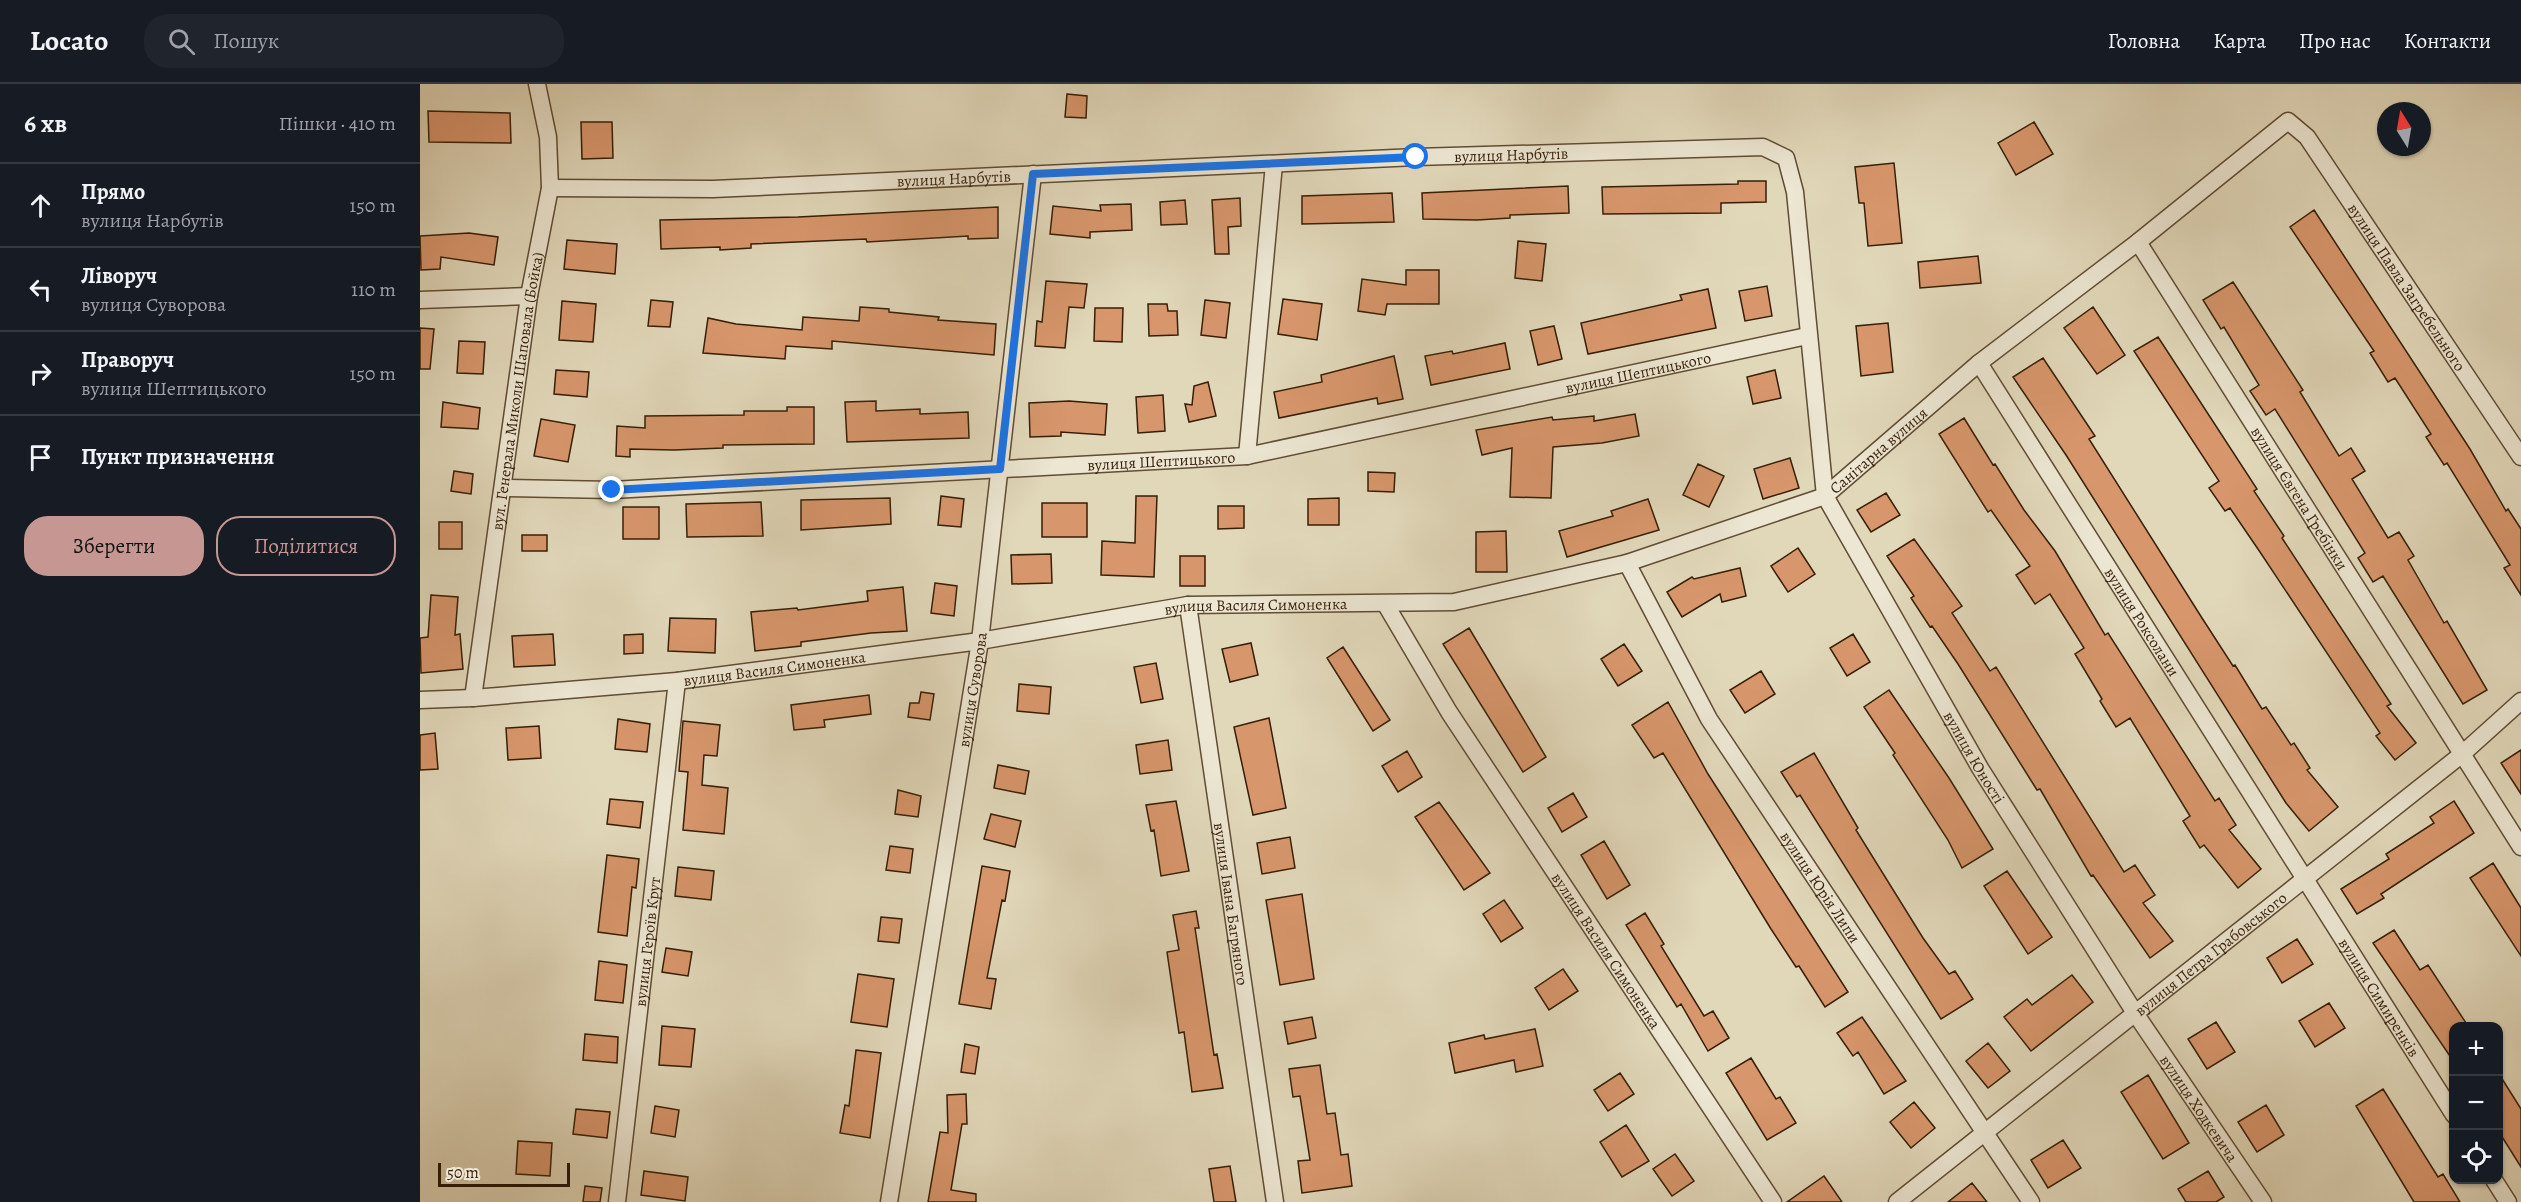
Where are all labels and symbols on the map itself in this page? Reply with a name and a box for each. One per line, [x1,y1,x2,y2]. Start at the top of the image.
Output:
north arrow [2377,102,2431,156]
route start [1402,143,1428,169]
street label: вулиця Нарбутів [1454,143,1569,168]
street label: вулиця Нарбутів [896,165,1011,193]
street label: вулиця Павла Загребельного [2342,199,2470,376]
street label: вул. Генерала Миколи Шаповала (Бойка) [486,250,549,532]
street label: вулиця Шептицького [1564,347,1713,399]
street label: Санітарна вулиця [1825,402,1933,499]
street label: вулиця Євгена Гребінки [2246,423,2353,575]
street label: вулиця Шептицького [1087,447,1236,477]
route end [598,476,624,502]
street label: вулиця Роксолани [2099,563,2184,681]
street label: вулиця Василя Симоненка [1162,593,1348,621]
street label: вулиця Суворова [953,630,993,749]
street label: вулиця Василя Симоненка [682,646,867,692]
street label: вулиця Юності [1938,707,2010,808]
street label: вулиця Івана Багряного [1208,821,1253,987]
street label: вулиця Юрія Липи [1775,827,1865,948]
street label: вулиця Василя Симоненка [1546,868,1666,1034]
street label: вулиця Героїв Крут [630,876,666,1008]
street label: вулиця Петра Грабовського [2130,887,2292,1021]
street label: вулиця Симиренків [2333,934,2424,1061]
street label: вулиця Ходкевича [2154,1051,2243,1167]
scale bar [438,1160,570,1188]

